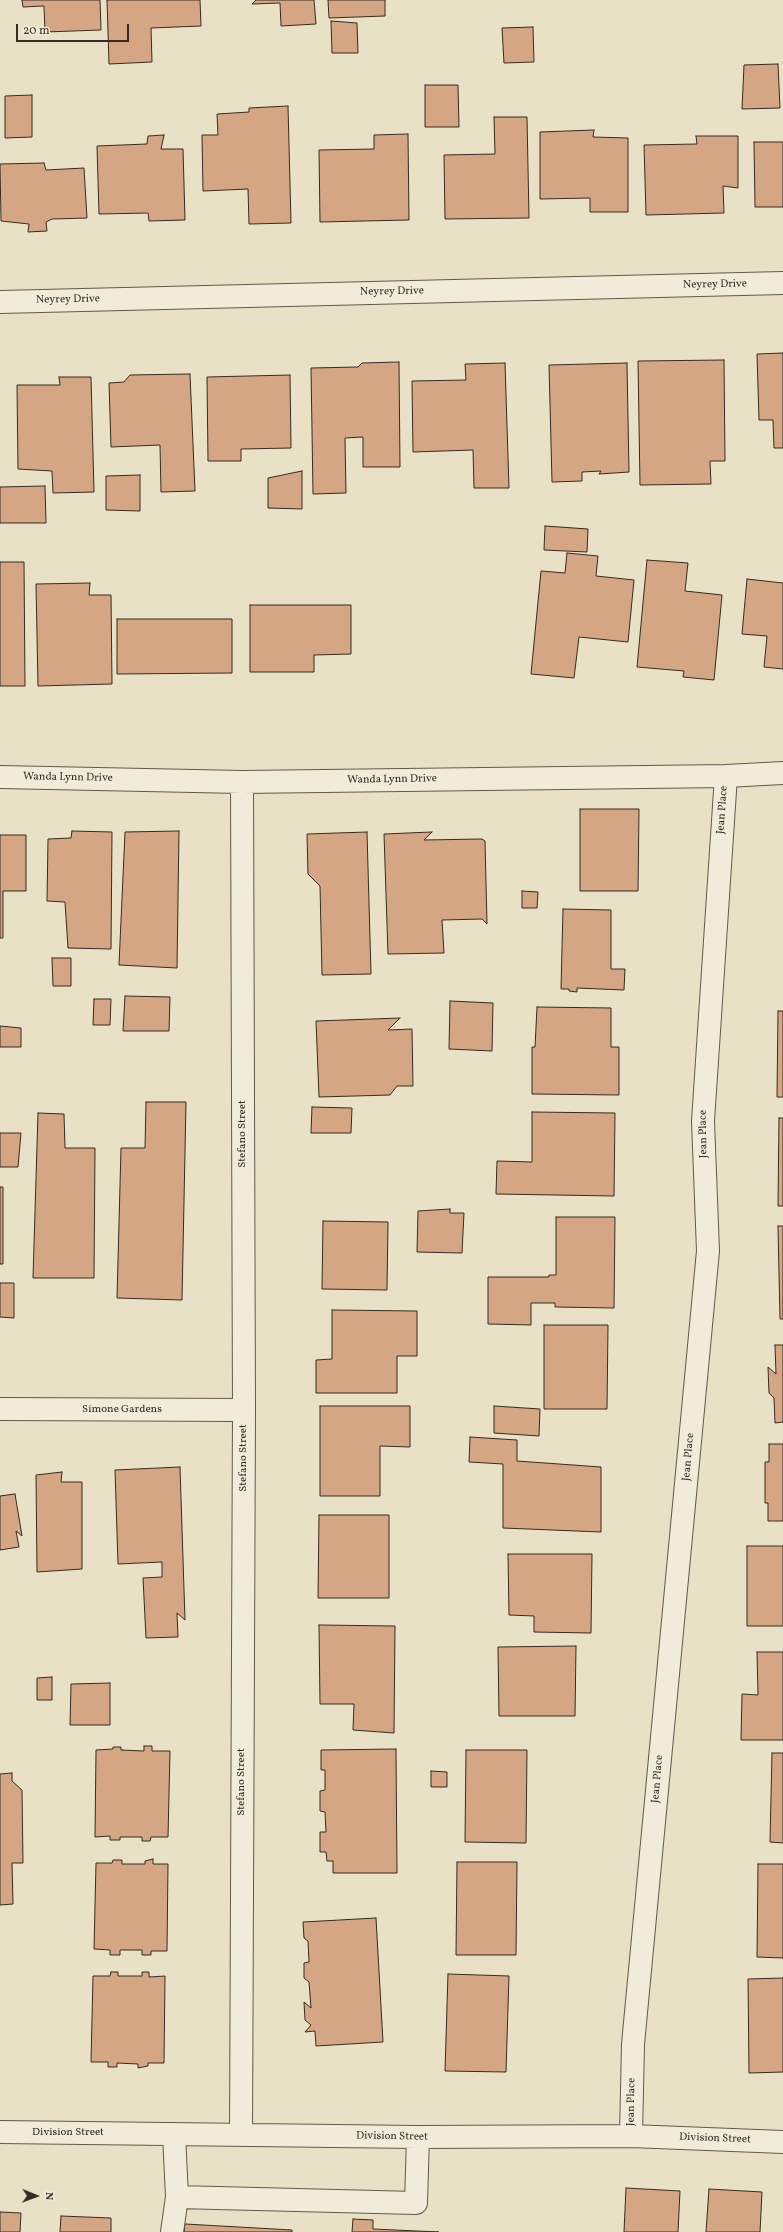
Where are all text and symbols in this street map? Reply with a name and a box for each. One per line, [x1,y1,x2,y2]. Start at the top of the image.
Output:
scale bar [18,16,131,42]
text: 20 m [23,23,50,39]
street label: Neyrey Drive [683,278,747,292]
street label: Neyrey Drive [360,285,424,299]
street label: Neyrey Drive [36,293,100,307]
street label: Wanda Lynn Drive [23,771,113,785]
street label: Wanda Lynn Drive [347,773,437,787]
street label: Jean Place [715,785,731,835]
street label: Stefano Street [236,1100,250,1168]
street label: Jean Place [697,1110,711,1158]
street label: Simone Gardens [82,1403,162,1417]
street label: Stefano Street [237,1424,251,1492]
street label: Jean Place [680,1432,698,1482]
street label: Stefano Street [235,1748,249,1816]
street label: Jean Place [649,1754,667,1804]
street label: Jean Place [625,2078,639,2126]
street label: Division Street [32,2126,104,2140]
street label: Division Street [356,2130,428,2144]
street label: Division Street [679,2131,751,2147]
north arrow [16,2176,56,2216]
text: N [41,2192,56,2200]

